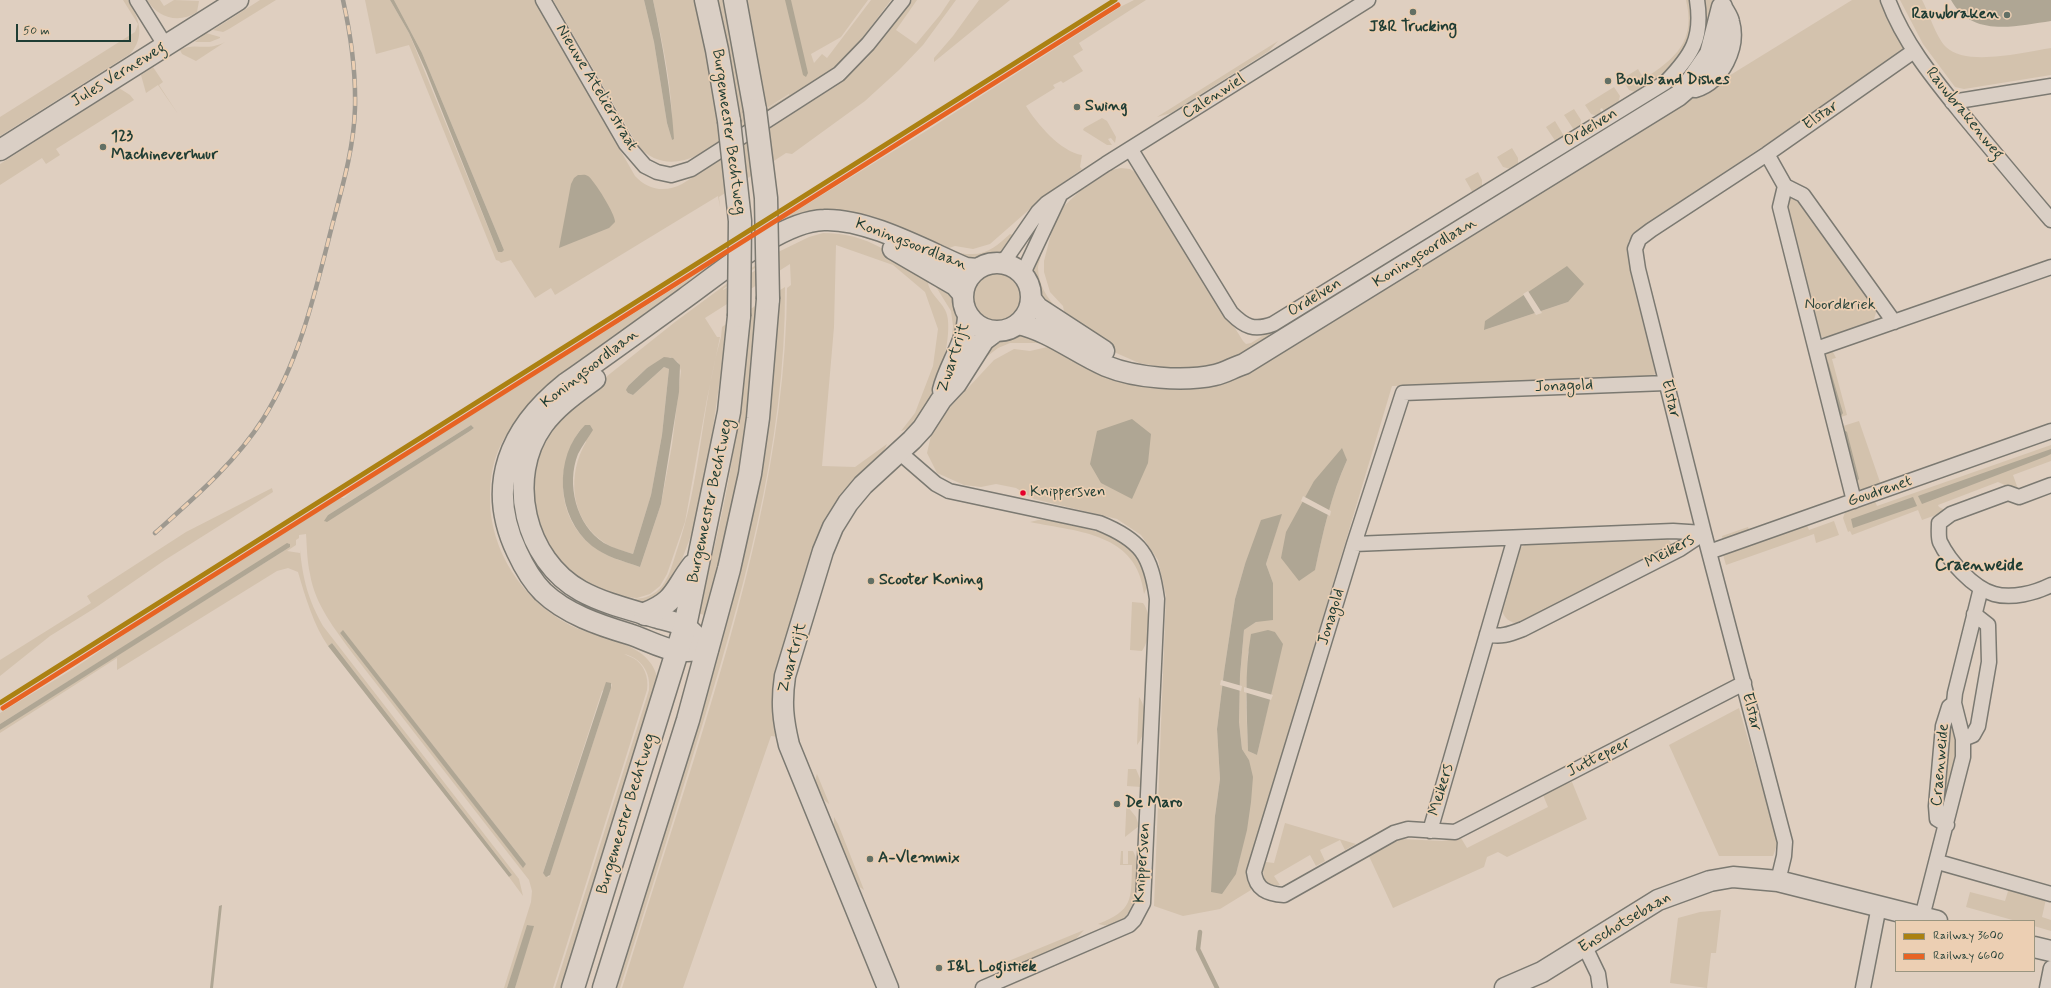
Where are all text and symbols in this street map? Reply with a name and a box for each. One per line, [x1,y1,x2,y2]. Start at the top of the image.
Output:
place label: Rauwbraken [1912,5,1999,25]
marker: J&R Trucking [1408,7,1418,17]
marker: Rauwbraken [2002,10,2012,20]
scale bar [18,16,133,42]
place label: J&R Trucking [1369,18,1457,38]
street label: Nieuwe Atelierstraat [551,21,641,155]
text: 50 m [23,23,50,39]
street label: Jules Verneweg [68,38,170,112]
street label: Burgemeester Bechtweg [707,48,749,216]
street label: Rauwbrakenweg [1921,64,2007,164]
street label: Calenwiel [1179,70,1249,124]
place label: Bowls and Dishes [1616,71,1730,91]
marker: Bowls and Dishes [1603,76,1613,86]
place label: Swing [1085,97,1127,117]
street label: Elstar [1799,97,1843,135]
marker: Swing [1072,102,1082,112]
street label: Ordelven [1561,104,1621,152]
place label: 123 Machineverhuur [111,128,218,166]
marker: 123 Machineverhuur [98,142,108,152]
street label: Koningsoordlaan [1370,214,1480,292]
street label: Koningsoordlaan [852,215,970,275]
street label: Ordelven [1285,274,1345,322]
park label: Noordkriek [1804,296,1876,316]
street label: Zwartrijt [934,321,974,395]
street label: Koningsoordlaan [537,325,643,413]
street label: Jonagold [1535,376,1593,398]
street label: Elstar [1656,378,1684,420]
street label: Burgemeester Bechtweg [684,417,738,585]
street label: Goudrenet [1845,472,1915,512]
place label: Knippersven [1030,484,1105,502]
marker: Knippersven [1018,488,1028,498]
street label: Meikers [1642,531,1698,573]
district label: Craenweide [1935,556,2023,576]
place label: Scooter Koning [879,571,983,591]
marker: Scooter Koning [866,576,876,586]
street label: Jonagold [1314,586,1350,648]
street label: Zwartrijt [774,621,812,695]
street label: Elstar [1737,691,1765,733]
street label: Craenweide [1928,723,1954,807]
street label: Burgemeester Bechtweg [593,731,661,897]
street label: Juttepeer [1564,734,1634,782]
street label: Meikers [1425,762,1459,818]
place label: De Maro [1125,794,1182,814]
marker: De Maro [1112,799,1122,809]
street label: Knippersven [1131,822,1155,904]
place label: A-Vlemmix [878,849,960,869]
marker: A-Vlemmix [865,854,875,864]
street label: Enschotsebaan [1576,888,1674,958]
legend [1895,920,2035,972]
text: Railway 3600 [1933,928,2003,944]
text: Railway 6600 [1933,948,2004,964]
place label: I&L Logistiek [947,958,1037,978]
marker: I&L Logistiek [934,963,944,973]

